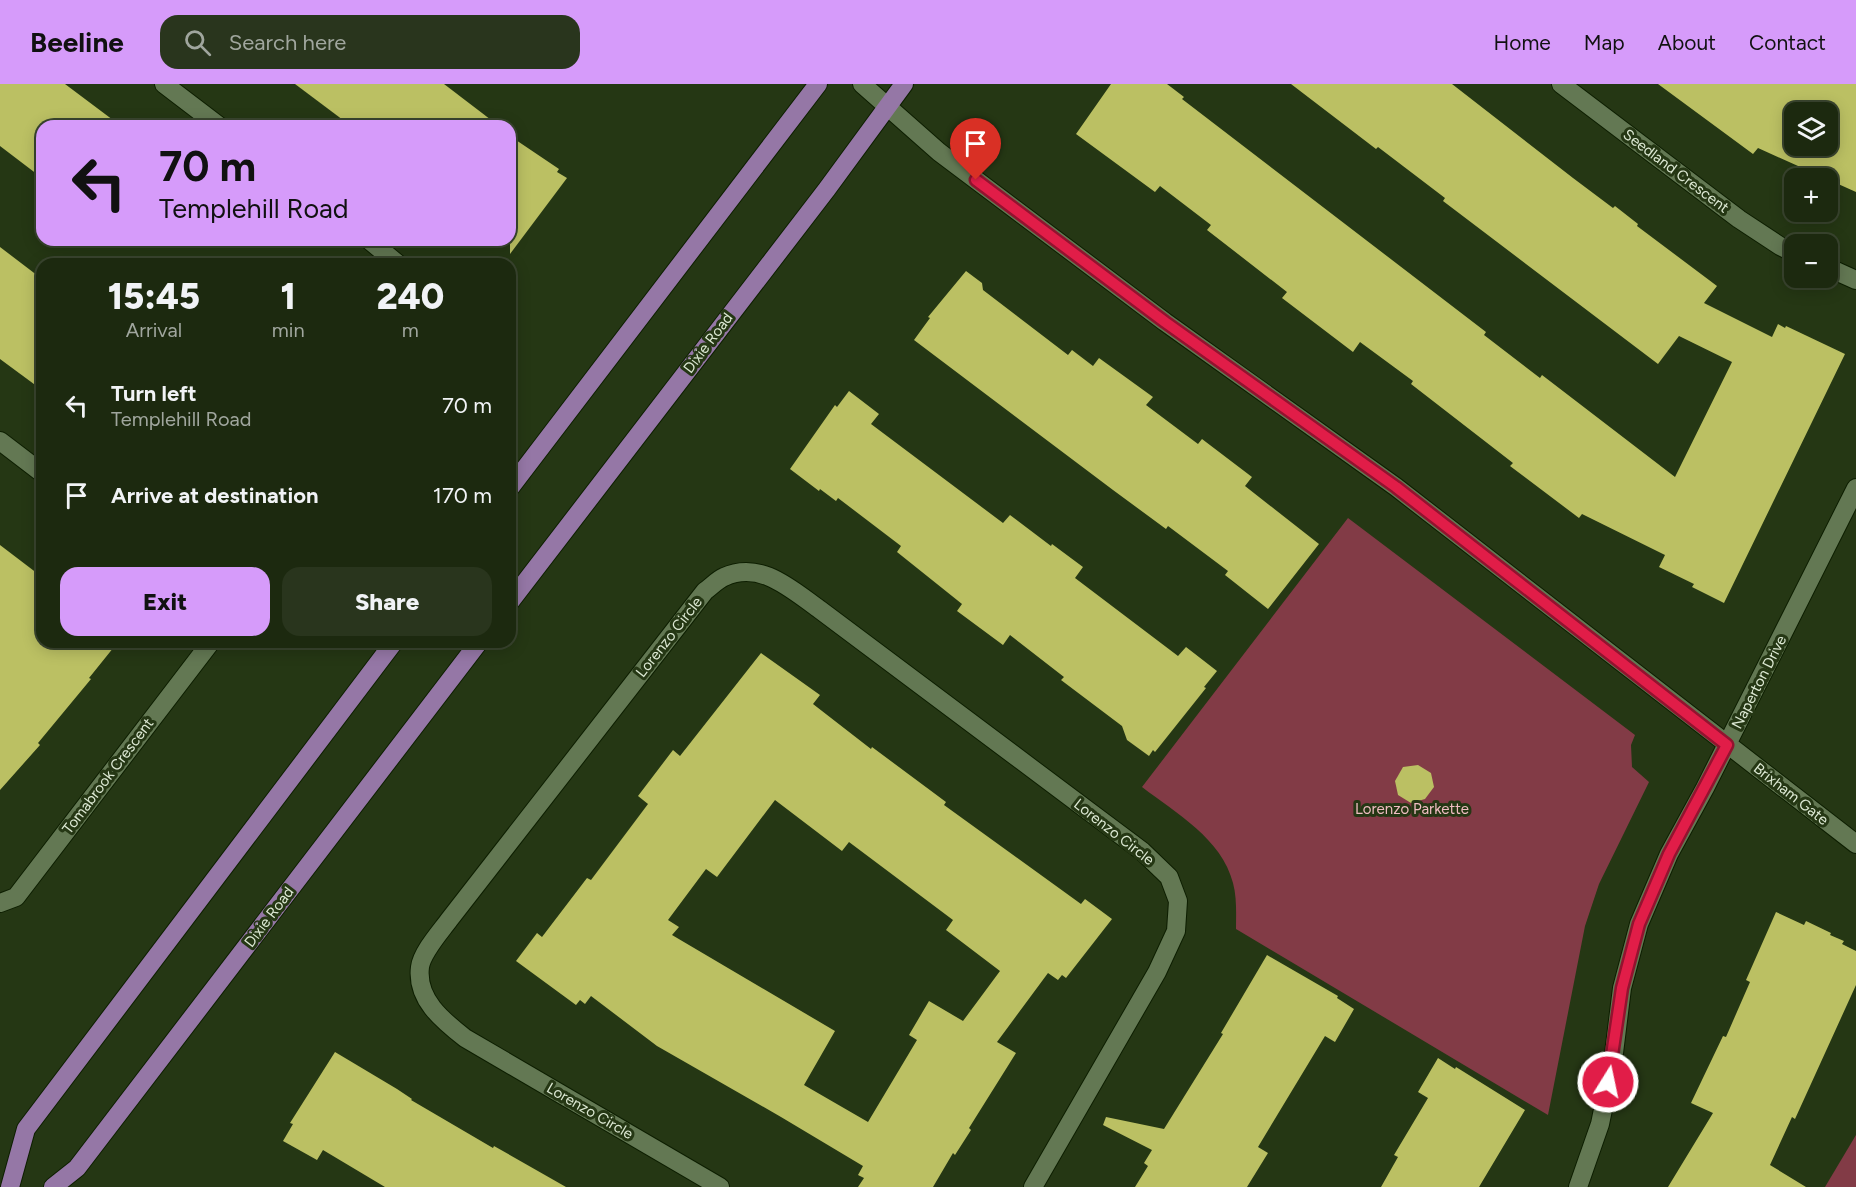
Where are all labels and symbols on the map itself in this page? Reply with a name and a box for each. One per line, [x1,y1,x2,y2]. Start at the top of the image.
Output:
pin [950,118,1001,180]
street label: Seedland Crescent [1620,125,1733,217]
street label: Dixie Road [679,309,737,377]
street label: Lorenzo Circle [632,593,706,681]
street label: Naperton Drive [1728,632,1790,732]
street label: Tomabrook Crescent [59,714,158,837]
street label: Brixham Gate [1750,759,1832,829]
street label: Lorenzo Circle [1070,795,1158,869]
park label: Lorenzo Parkette [1355,800,1469,818]
street label: Dixie Road [240,883,298,951]
position arrow [1576,1050,1640,1114]
street label: Lorenzo Circle [544,1079,636,1143]

